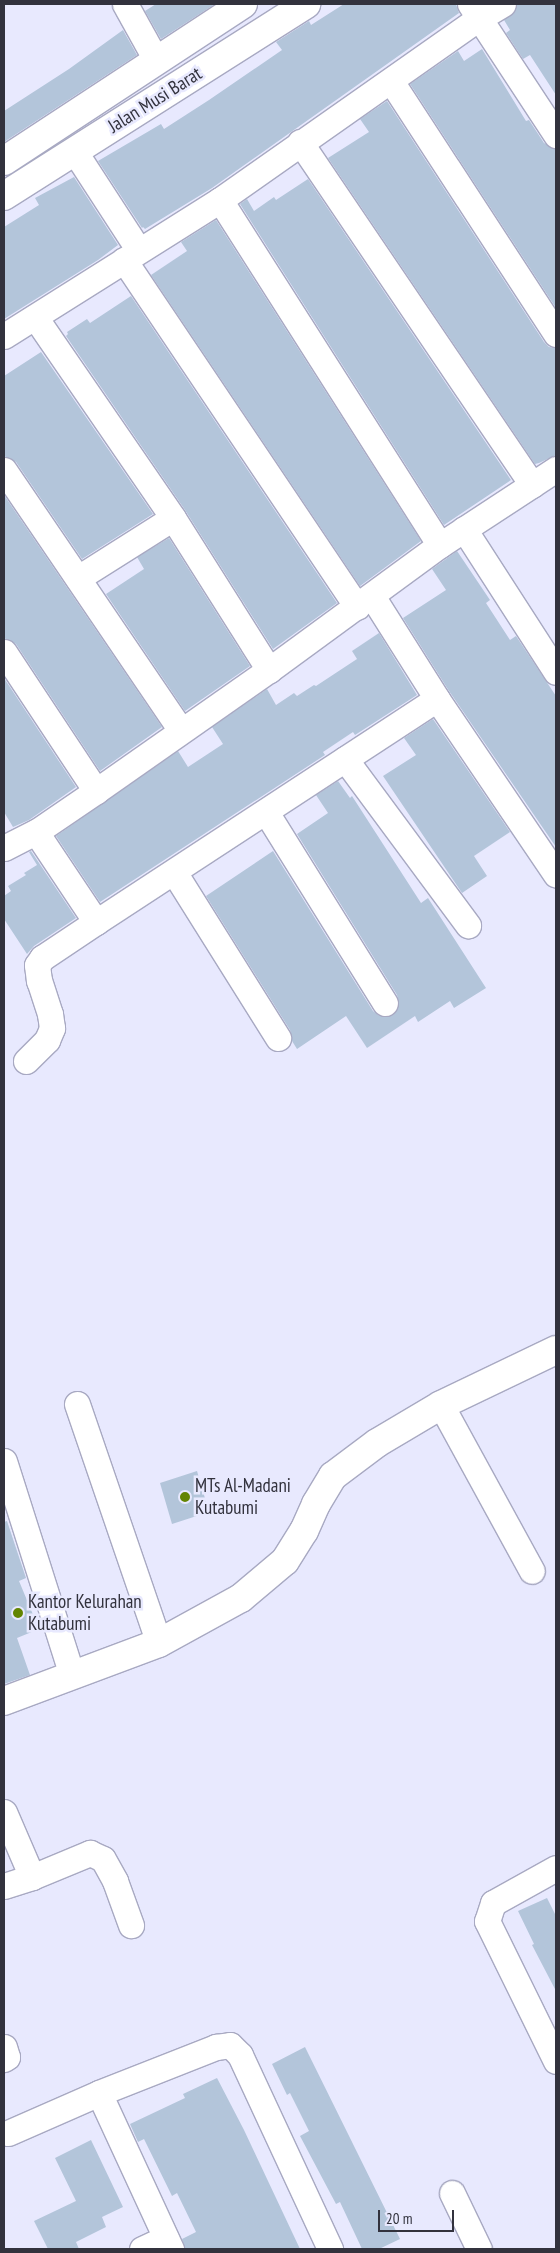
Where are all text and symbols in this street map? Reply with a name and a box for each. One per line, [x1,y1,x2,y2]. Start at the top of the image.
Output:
street label: Jalan Musi Barat [104,62,206,138]
place label: MTs Al-Madani Kutabumi [195,1475,291,1519]
marker: MTs Al-Madani Kutabumi [179,1491,191,1503]
place label: Kantor Kelurahan Kutabumi [28,1591,142,1635]
marker: Kantor Kelurahan Kutabumi [12,1607,24,1619]
scale bar [380,2200,456,2232]
text: 20 m [386,2209,412,2228]

